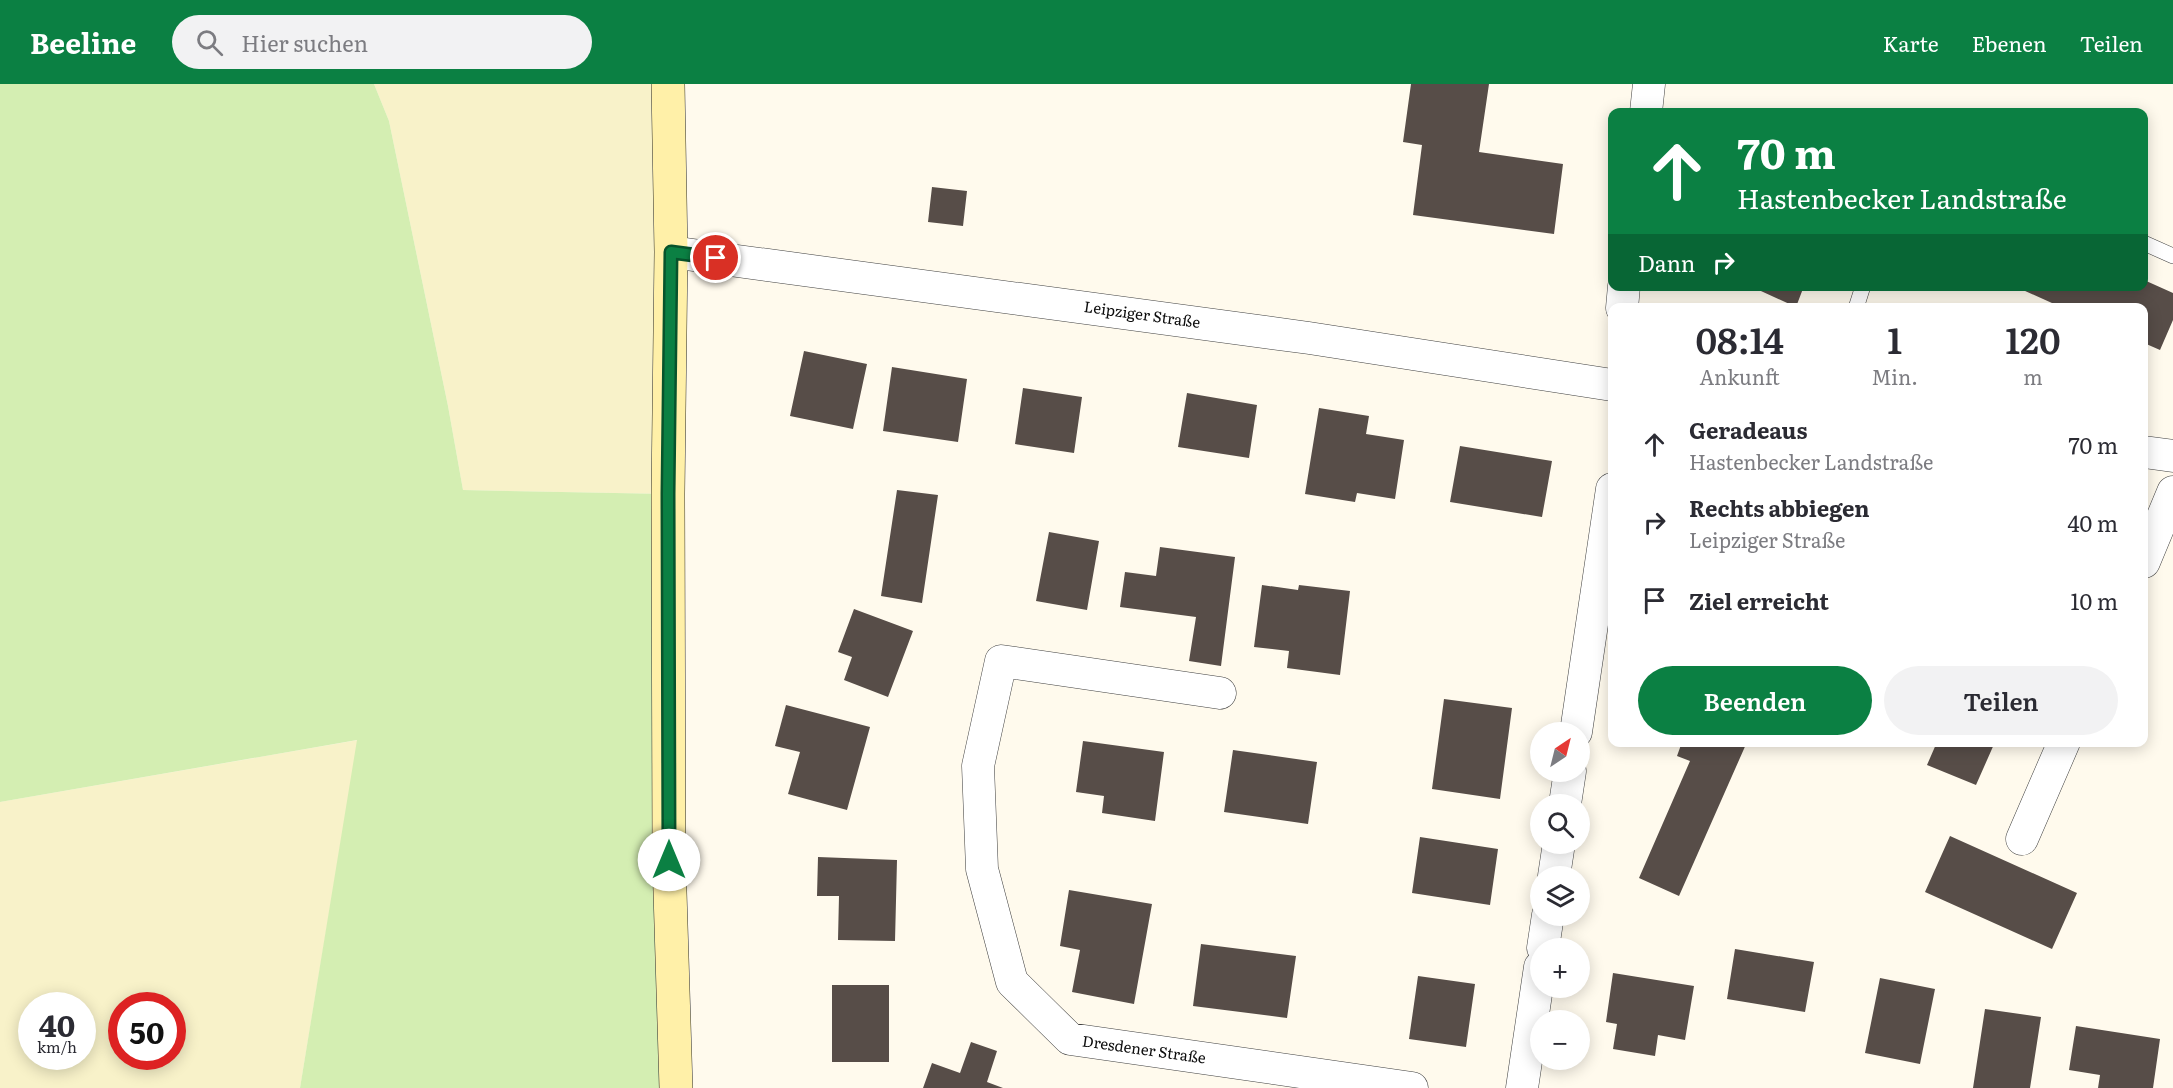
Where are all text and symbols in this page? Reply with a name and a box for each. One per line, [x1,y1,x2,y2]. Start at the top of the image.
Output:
search box [172,15,592,69]
text: Beeline [30,21,136,63]
icon: search [193,26,226,59]
text: Hier suchen [241,26,368,59]
text: Karte [1883,27,1939,58]
text: Ebenen [1972,27,2047,58]
text: Teilen [2080,27,2143,58]
text: 70 m [1737,120,1836,182]
icon: ahead [1638,132,1716,210]
text: Hastenbecker Landstraße [1737,177,2067,217]
pin [690,232,741,283]
icon: arrive [699,241,732,274]
text: Dann [1638,246,1695,279]
icon: right [1707,246,1740,279]
street label: Leipziger Straße [1083,294,1202,333]
text: 08:14 [1695,312,1784,365]
text: 1 [1887,312,1902,365]
text: 120 [2005,312,2061,365]
text: Ankunft [1700,361,1780,391]
text: Min. [1871,361,1918,391]
text: m [2023,361,2043,391]
text: Geradeaus [1689,413,1807,446]
icon: ahead [1638,428,1671,461]
text: 70 m [2068,428,2118,461]
text: Hastenbecker Landstraße [1689,446,1933,476]
text: Rechts abbiegen [1689,491,1869,524]
icon: right [1638,506,1671,539]
text: 40 m [2067,506,2118,539]
text: Leipziger Straße [1689,524,1845,554]
icon: arrive [1638,584,1671,617]
text: Ziel erreicht [1689,584,1829,617]
text: 10 m [2071,584,2118,617]
button: Beenden [1638,666,1872,735]
button: Teilen [1884,666,2118,735]
north arrow [1530,722,1590,782]
map controls [1530,722,1590,1070]
button: search [1530,794,1590,854]
position arrow [637,828,701,892]
button: layers [1530,866,1590,926]
button: + [1530,938,1590,998]
speed limit sign: 50 [108,992,186,1070]
text: 40 [39,1002,75,1046]
button: − [1530,1010,1590,1070]
street label: Dresdener Straße [1081,1028,1208,1069]
text: km/h [37,1035,77,1058]

